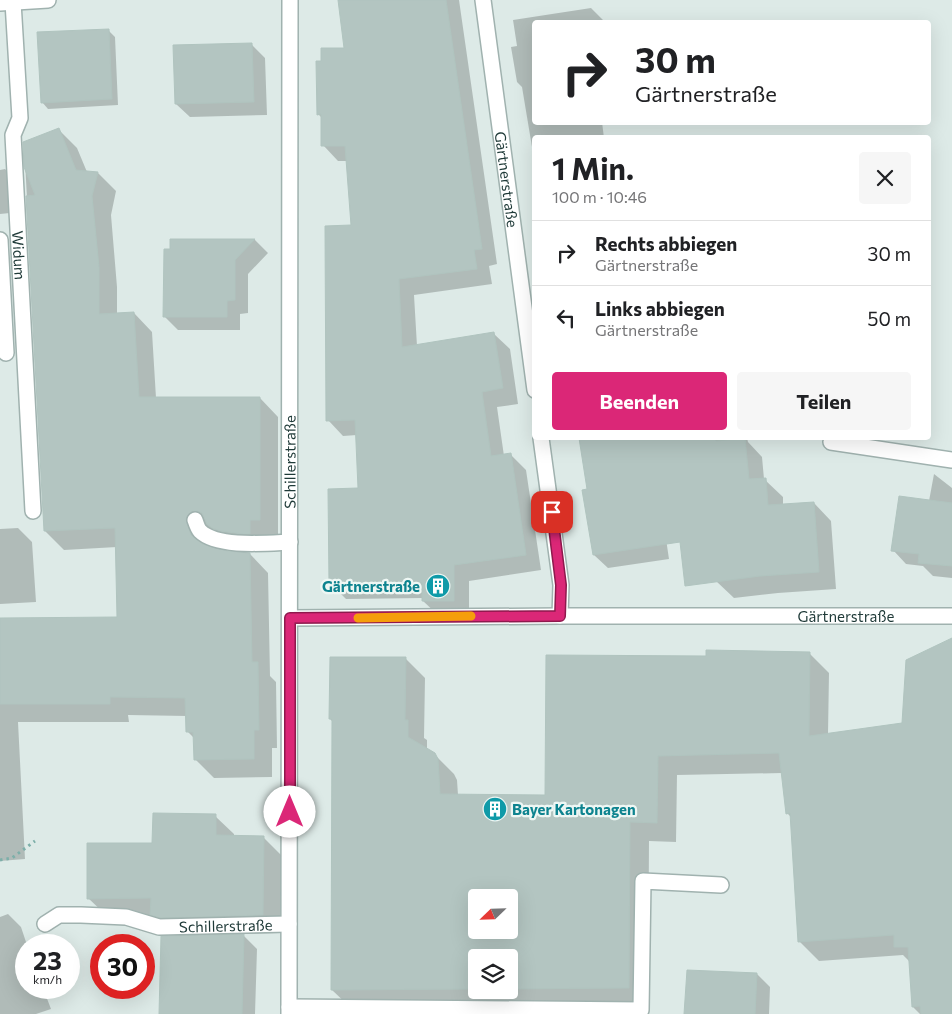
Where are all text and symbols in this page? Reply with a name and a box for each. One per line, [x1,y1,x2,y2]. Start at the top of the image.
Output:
text: 30 m [635,37,716,80]
icon: right [552,40,617,105]
text: Gärtnerstraße [635,80,777,107]
street label: Gärtnerstraße [492,130,522,229]
text: 1 Min. [552,149,634,186]
button: close [859,152,911,204]
text: 100 m · 10:46 [552,187,647,206]
street label: Widum [9,230,30,280]
text: Rechts abbiegen [595,232,737,255]
icon: right [552,239,580,267]
text: 30 m [868,242,911,265]
text: Gärtnerstraße [595,255,698,274]
text: Links abbiegen [595,297,725,320]
icon: left [552,304,580,332]
text: 50 m [867,307,911,330]
text: Gärtnerstraße [595,320,698,339]
button: Beenden [552,372,727,430]
button: Teilen [737,372,911,430]
street label: Schillerstraße [280,415,299,509]
pin [531,491,573,533]
icon: arrive [538,498,566,526]
building icon: Gärtnerstraße [425,573,451,599]
place label: Gärtnerstraße [322,577,420,595]
street label: Gärtnerstraße [798,607,895,625]
position arrow [263,785,315,837]
building icon: Bayer Kartonagen [482,796,508,822]
place label: Bayer Kartonagen [512,800,636,818]
north arrow [468,889,518,939]
map controls [468,889,518,999]
street label: Schillerstraße [179,915,273,936]
speed limit sign: 30 [90,934,155,999]
text: 23 [33,945,62,975]
button: layers [468,949,518,999]
text: km/h [33,972,62,986]

